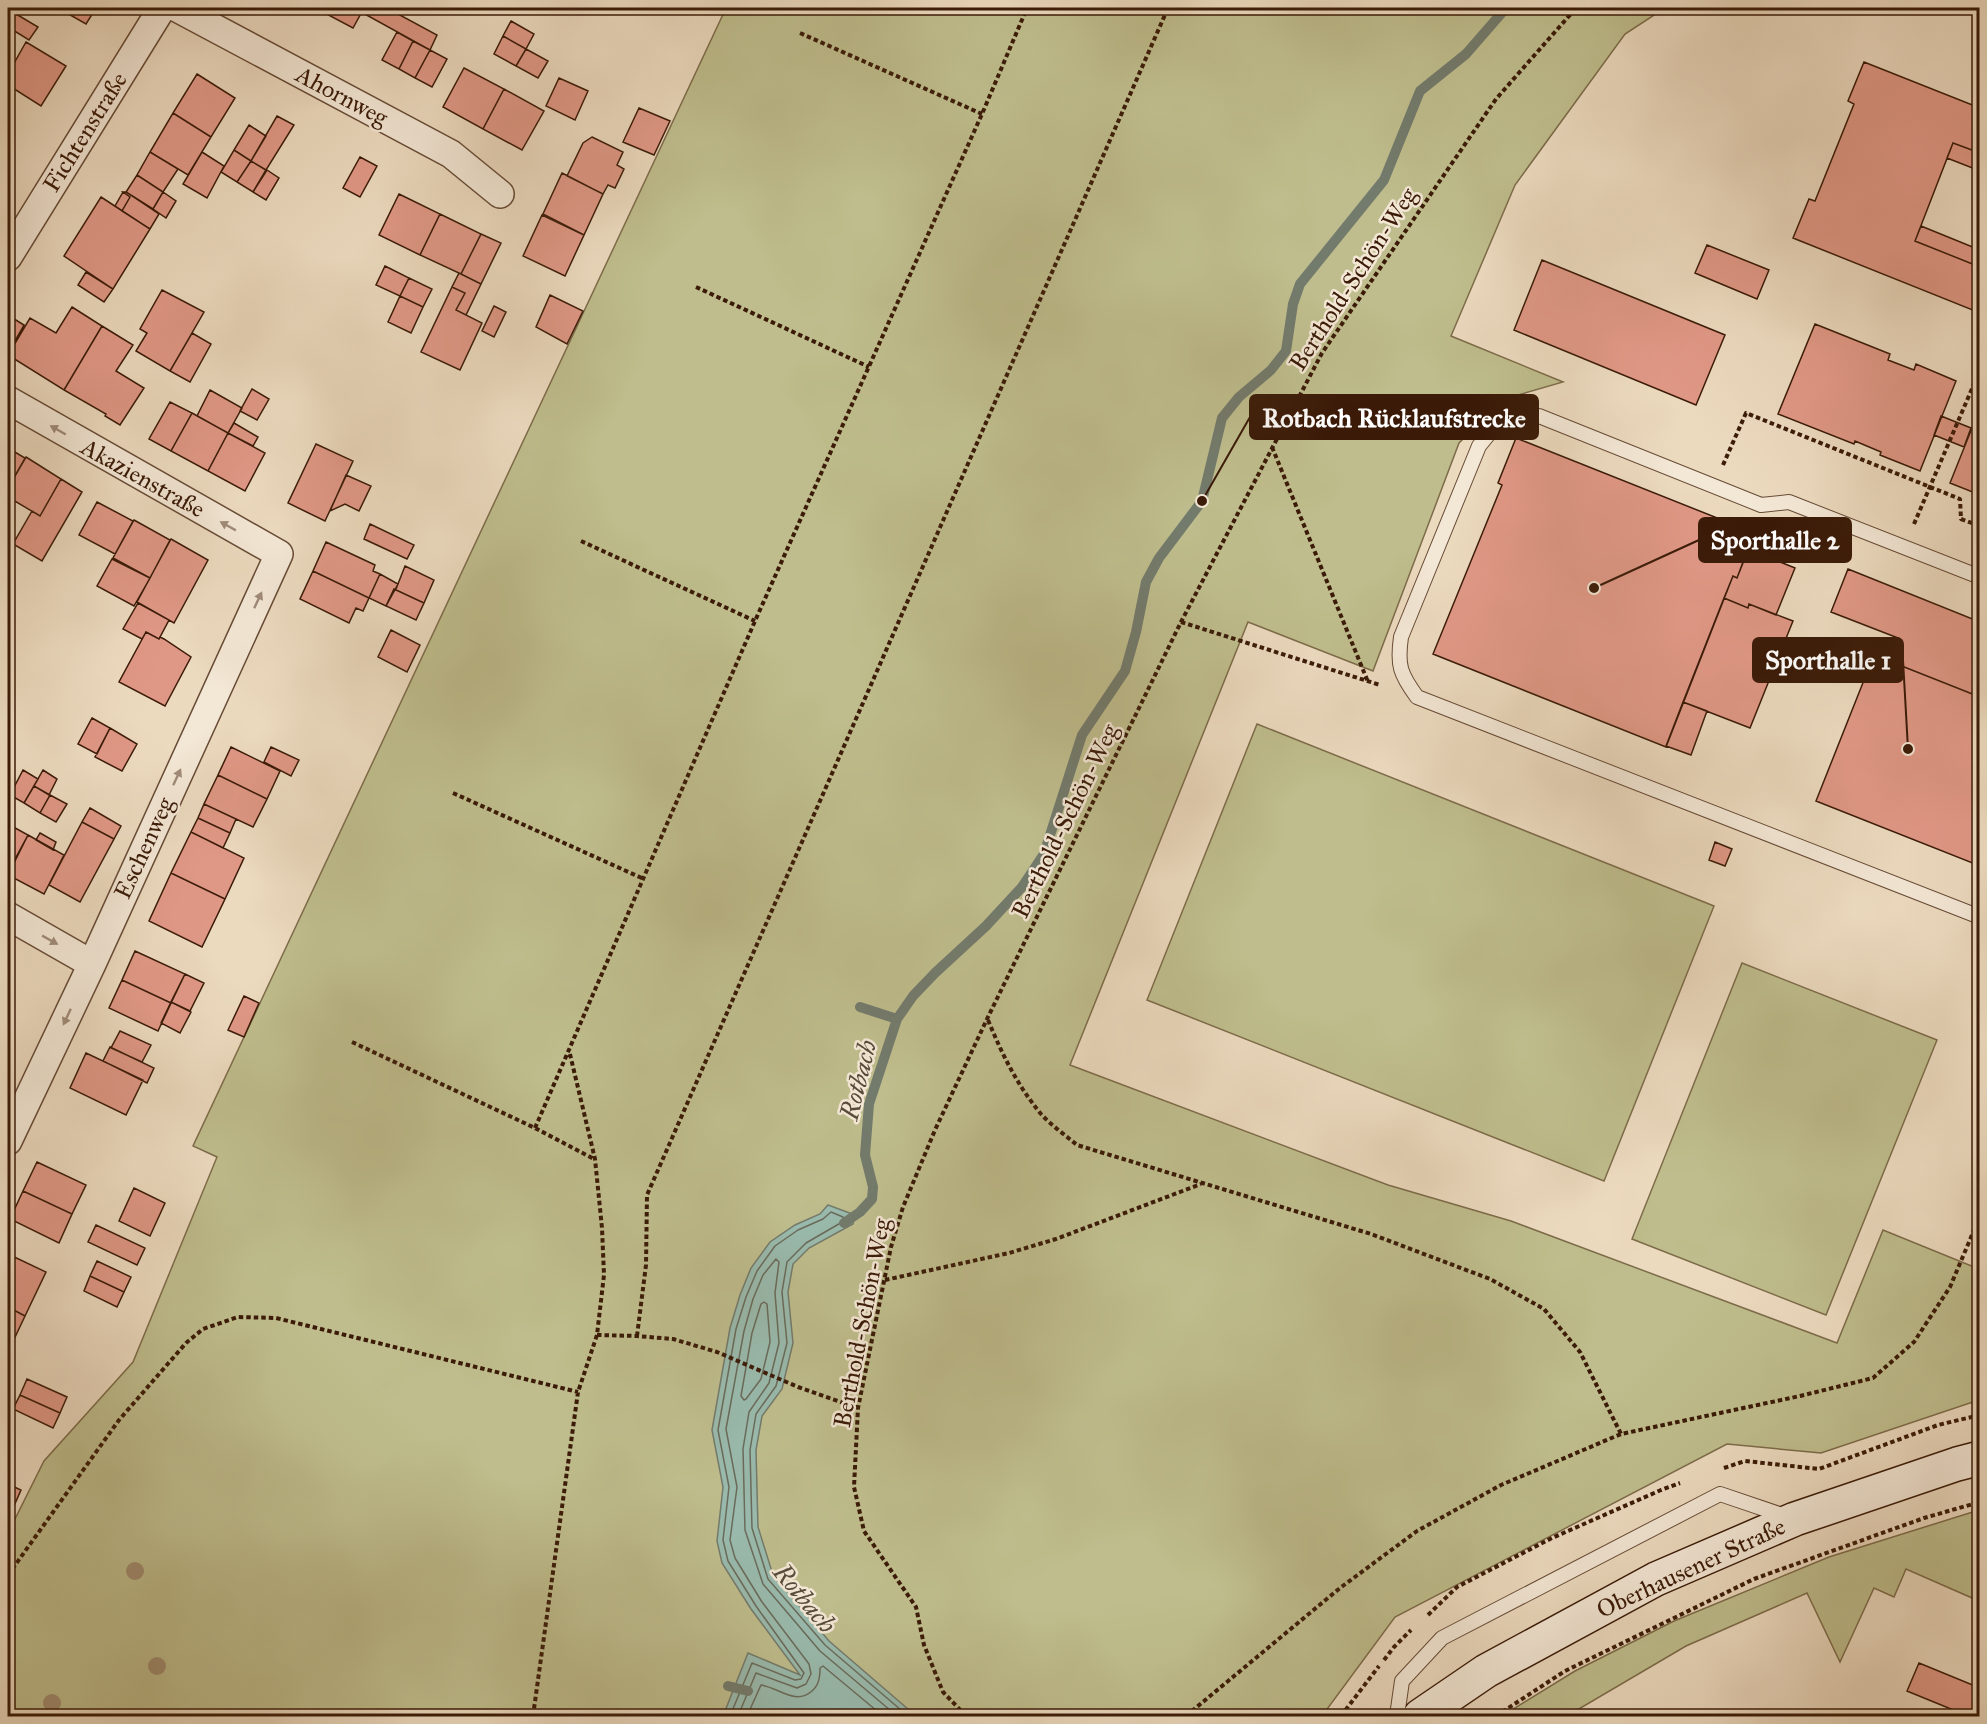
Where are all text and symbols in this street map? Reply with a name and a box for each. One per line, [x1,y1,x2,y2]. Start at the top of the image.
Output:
street label: Ahornweg [290,59,394,133]
street label: Fichtenstraße [36,66,134,198]
street label: Berthold-Schön-Weg [1283,181,1424,376]
callout: Rotbach Rücklaufstrecke [1250,395,1538,439]
text: Rotbach Rücklaufstrecke [1262,402,1526,434]
one-way arrow [49,425,66,435]
street label: Akazienstraße [75,431,210,524]
callout: Sporthalle 2 [1699,518,1851,562]
one-way arrow [219,521,236,531]
text: Sporthalle 2 [1711,524,1841,556]
one-way arrow [254,591,263,608]
callout: Sporthalle 1 [1753,638,1903,682]
text: Sporthalle 1 [1765,644,1891,676]
street label: Berthold-Schön-Weg [1005,718,1125,923]
one-way arrow [172,767,182,785]
street label: Eschenweg [107,792,181,904]
one-way arrow [41,935,58,945]
one-way arrow [62,1008,71,1025]
water label: Rotbach [832,1036,883,1124]
street label: Berthold-Schön-Weg [827,1215,897,1430]
street label: Oberhausener Straße [1592,1511,1790,1625]
water label: Rotbach [766,1556,844,1640]

